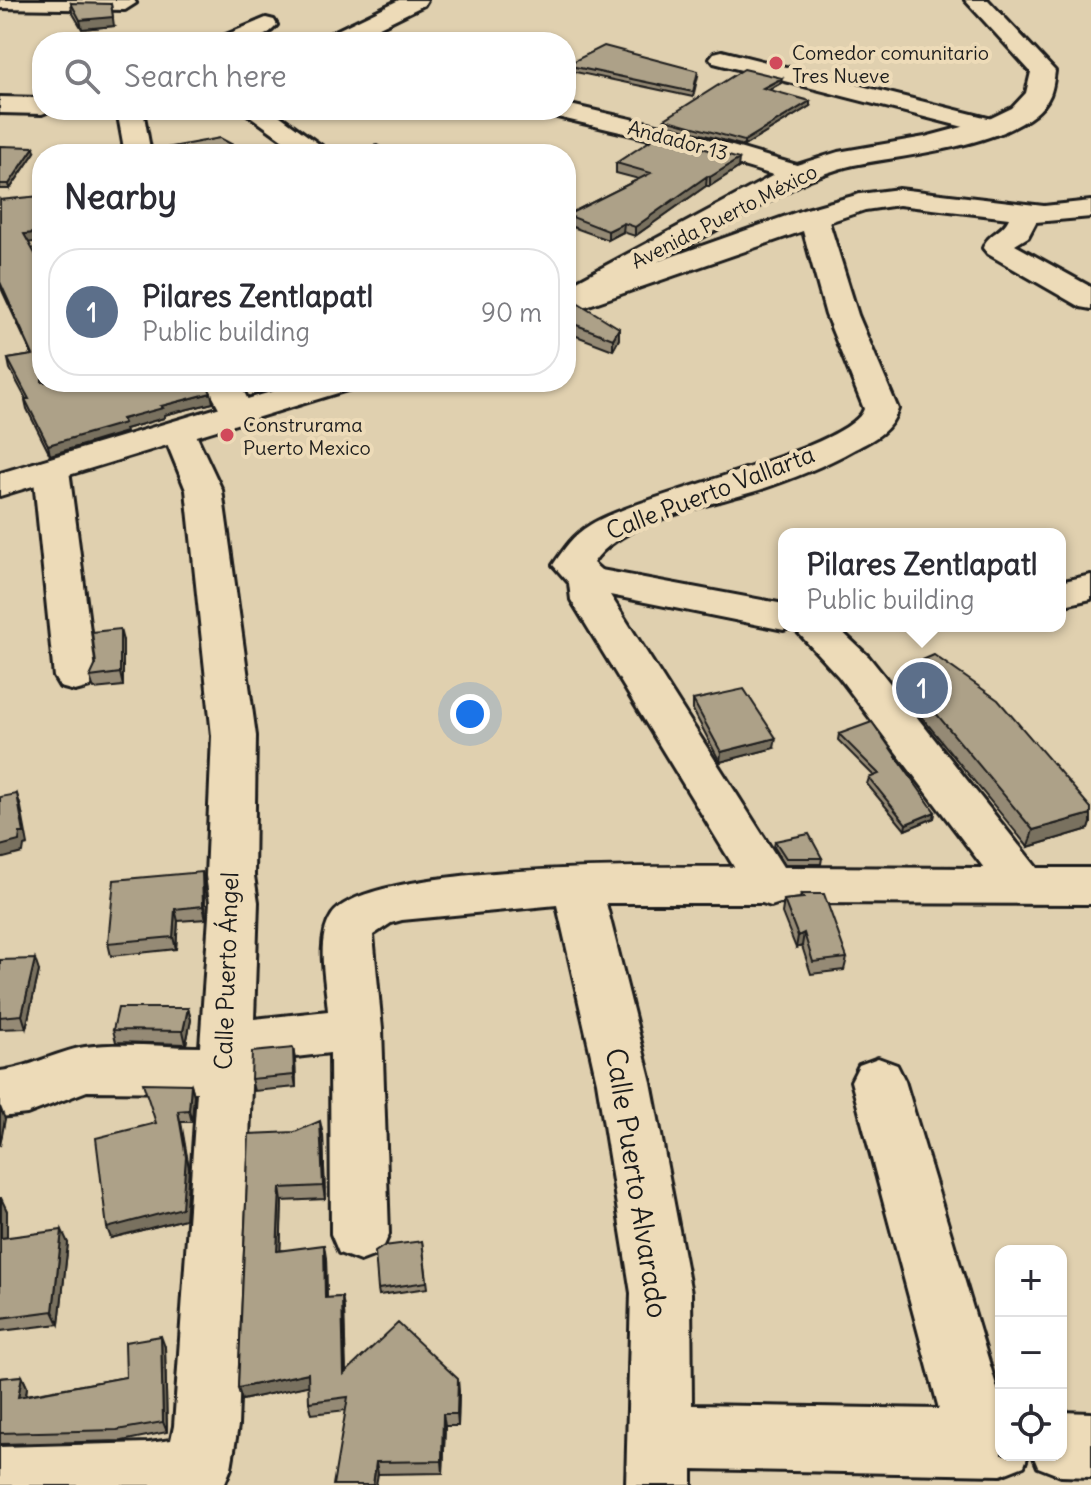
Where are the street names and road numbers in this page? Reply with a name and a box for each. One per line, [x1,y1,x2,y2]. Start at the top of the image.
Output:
street label: Andador 13 [625,115,731,165]
street label: Avenida Puerto México [627,158,821,274]
street label: Calle Puerto Vallarta [602,438,818,546]
street label: Calle Puerto Ángel [208,872,244,1070]
street label: Calle Puerto Alvarado [598,1045,676,1321]

